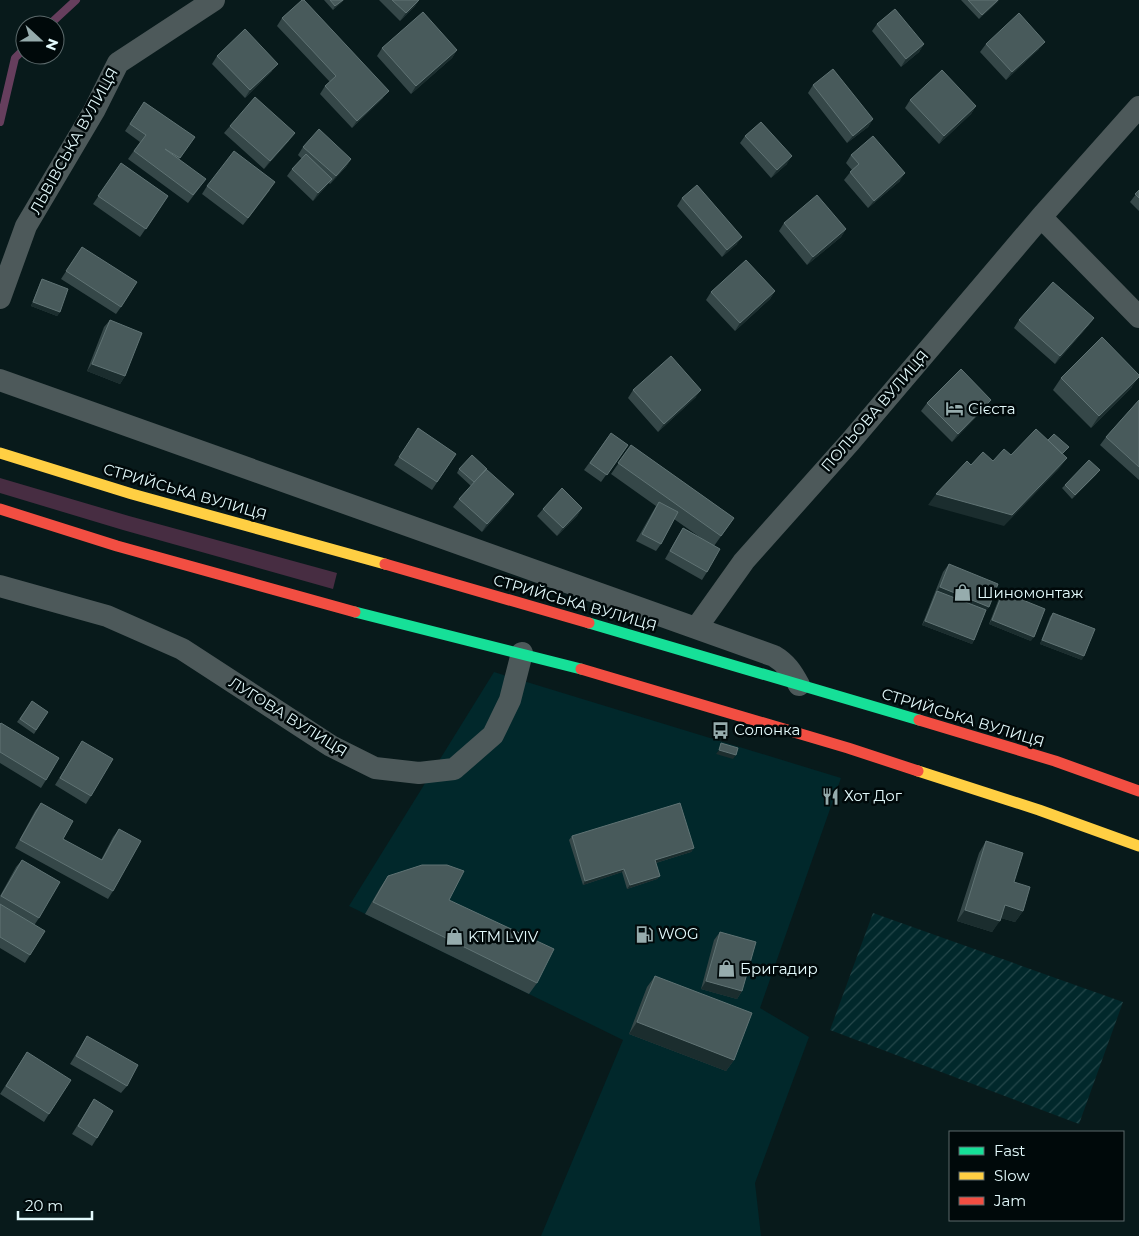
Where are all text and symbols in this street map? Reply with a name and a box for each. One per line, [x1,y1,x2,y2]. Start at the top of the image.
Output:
north arrow [15,15,65,65]
text: N [42,36,63,53]
street label: ЛЬВІВСЬКА ВУЛИЦЯ [25,64,122,217]
street label: ПОЛЬОВА ВУЛИЦЯ [817,346,933,475]
hotel icon: Сієста [944,399,964,419]
place label: Сієста [968,399,1015,418]
street label: СТРИЙСЬКА ВУЛИЦЯ [101,459,269,524]
street label: СТРИЙСЬКА ВУЛИЦЯ [491,570,659,635]
shop icon: Шиномонтаж [953,583,973,603]
place label: Шиномонтаж [977,583,1084,602]
street label: ЛУГОВА ВУЛИЦЯ [226,672,351,761]
street label: СТРИЙСЬКА ВУЛИЦЯ [879,684,1047,751]
bus stop icon: Солонка [710,720,730,740]
place label: Солонка [734,720,800,739]
restaurant icon: Хот Дог [820,786,840,806]
place label: Хот Дог [844,786,903,805]
fuel station icon: WOG [634,924,654,944]
place label: WOG [658,924,699,943]
shop icon: KTM LVIV [444,927,464,947]
place label: KTM LVIV [468,927,539,946]
shop icon: Бригадир [716,959,736,979]
place label: Бригадир [740,959,818,978]
legend [949,1131,1124,1221]
text: Fast [994,1141,1025,1160]
text: Slow [994,1166,1030,1185]
scale bar [18,1188,91,1220]
text: Jam [993,1191,1026,1210]
text: 20 m [25,1196,63,1215]

